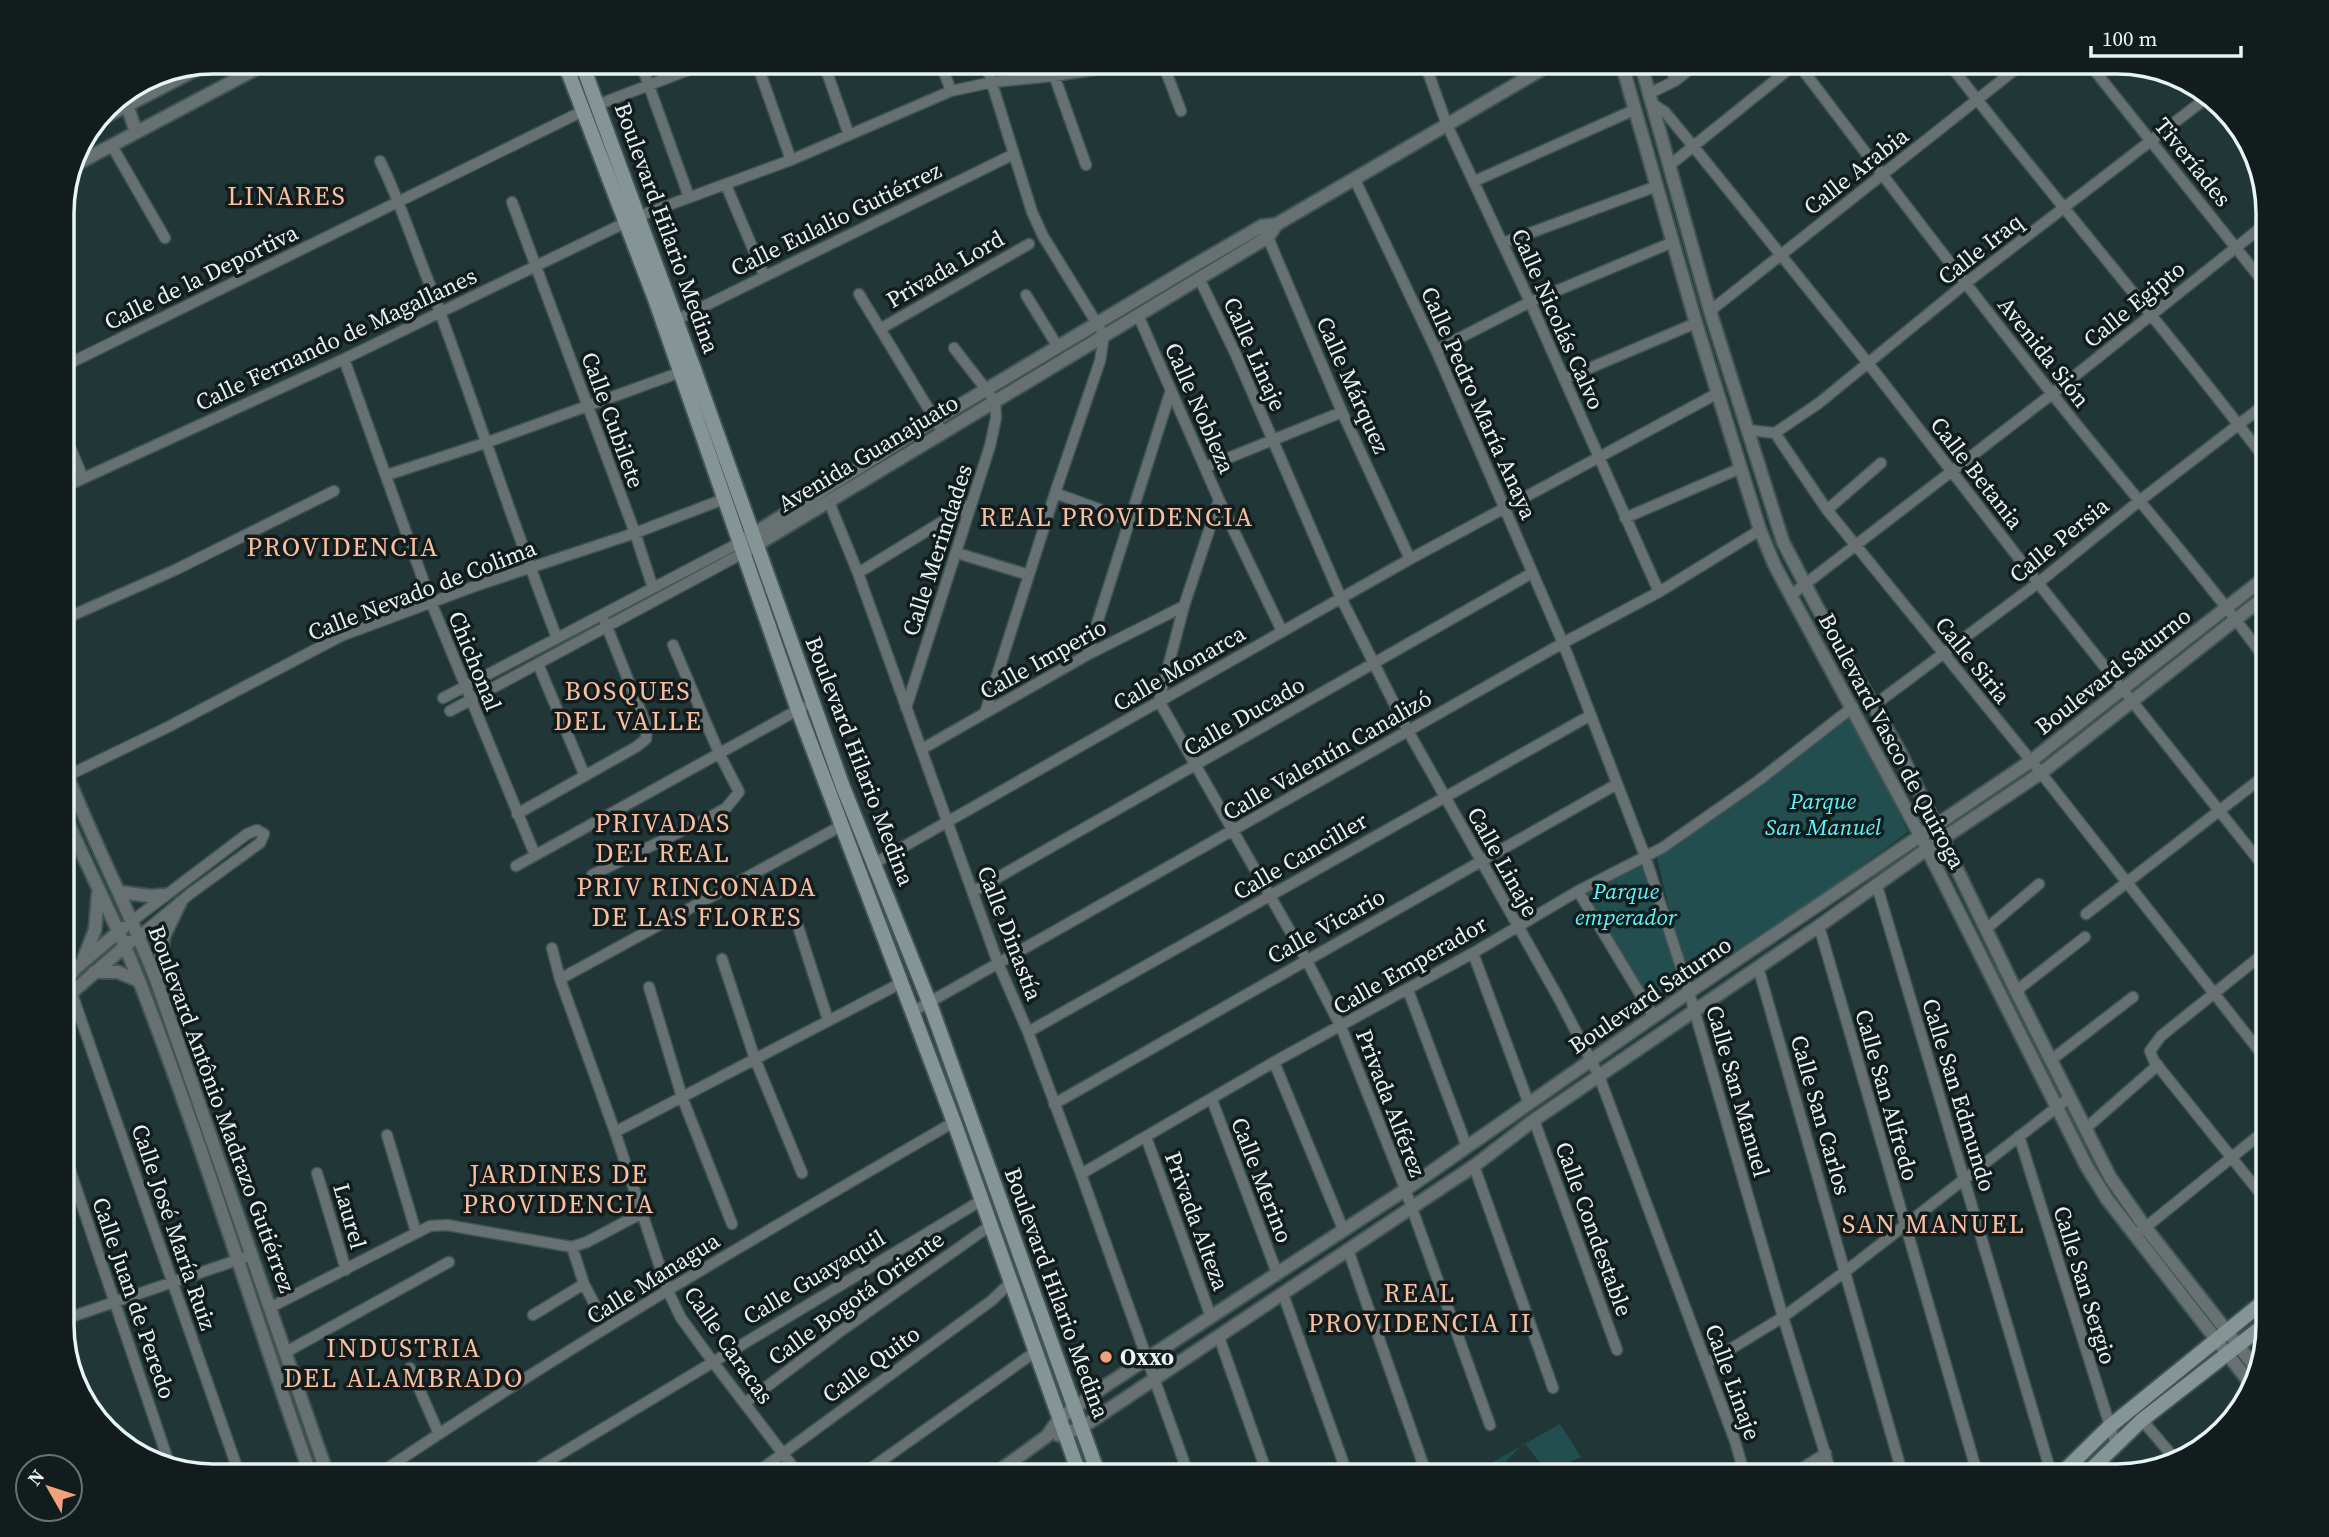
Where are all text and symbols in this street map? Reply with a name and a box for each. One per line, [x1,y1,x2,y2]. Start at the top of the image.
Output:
scale bar [2091,14,2242,58]
text: 100 m [2102,24,2157,53]
street label: Boulevard Hilario Medina [607,98,727,358]
street label: Tiveríades [2147,111,2239,213]
street label: Calle Arabia [1797,120,1915,222]
street label: Calle Eulalio Gutiérrez [725,154,947,284]
district label: LINARES [227,178,347,214]
street label: Calle Iraq [1931,206,2029,292]
street label: Calle de la Deportiva [99,216,303,338]
street label: Privada Lord [880,222,1010,316]
street label: Calle Nicolás Calvo [1504,224,1612,414]
street label: Calle Egipto [2076,253,2192,355]
street label: Calle Fernando de Magallanes [190,260,482,418]
street label: Calle Pedro María Anaya [1413,282,1545,525]
street label: Avenida Sión [1991,290,2097,414]
street label: Calle Linaje [1216,292,1294,416]
street label: Calle Márquez [1309,312,1397,458]
street label: Calle Nobleza [1157,338,1243,479]
street label: Calle Cubilete [574,348,652,492]
street label: Avenida Guanajuato [772,386,964,520]
street label: Calle Betania [1923,410,2031,536]
street label: Calle Merindades [894,460,980,640]
street label: Calle Persia [2002,490,2116,590]
district label: REAL PROVIDENCIA [980,499,1254,535]
district label: PROVIDENCIA [246,529,440,565]
street label: Calle Nevado de Colima [303,532,541,648]
street label: Boulevard Saturno [2028,600,2198,742]
street label: Chichonal [440,606,510,716]
street label: Boulevard Vasco de Quiroga [1811,608,1973,875]
street label: Calle Siria [1928,610,2018,711]
street label: Calle Imperio [974,611,1112,707]
street label: Calle Monarca [1107,617,1251,719]
street label: Boulevard Hilario Medina [798,632,922,891]
street label: Calle Ducado [1177,668,1311,764]
district label: BOSQUES DEL VALLE [553,673,703,739]
street label: Calle Valentín Canalizó [1217,682,1437,828]
park label: Parque San Manuel [1765,785,1882,843]
street label: Calle Linaje [1460,801,1546,923]
street label: Calle Canciller [1227,804,1373,907]
district label: PRIVADAS DEL REAL [595,805,731,871]
street label: Calle Dinastía [970,861,1050,1005]
district label: PRIV RINCONADA DE LAS FLORES [577,869,817,935]
park label: Parque emperador [1575,875,1678,933]
street label: Calle Vicario [1261,880,1391,972]
street label: Calle Emperador [1327,908,1493,1022]
street label: Boulevard Antônio Madrazo Gutiérrez [141,921,303,1297]
street label: Boulevard Saturno [1562,929,1738,1061]
street label: Calle San Edmundo [1914,995,2004,1195]
street label: Calle San Manuel [1698,1002,1778,1181]
street label: Calle San Alfredo [1847,1006,1927,1184]
street label: Privada Alférez [1348,1025,1434,1181]
street label: Calle San Carlos [1783,1031,1859,1199]
street label: Calle Merino [1223,1113,1301,1247]
street label: Calle José María Ruiz [124,1120,224,1334]
street label: Calle Condestable [1548,1137,1640,1321]
street label: Privada Alteza [1157,1147,1237,1295]
district label: JARDINES DE PROVIDENCIA [462,1156,656,1222]
street label: Boulevard Hilario Medina [997,1163,1117,1423]
street label: Laurel [325,1180,375,1253]
street label: Calle Juan de Peredo [85,1193,183,1403]
street label: Calle San Sergio [2046,1202,2124,1368]
district label: SAN MANUEL [1842,1206,2026,1242]
street label: Calle Guayaquil [737,1222,891,1332]
street label: Calle Bogotá Oriente [762,1223,950,1373]
street label: Calle Managua [580,1224,726,1332]
district label: REAL PROVIDENCIA II [1308,1275,1532,1341]
street label: Calle Caracas [677,1280,781,1410]
street label: Calle Quito [816,1318,926,1410]
street label: Calle Linaje [1697,1320,1769,1444]
district label: INDUSTRIA DEL ALAMBRADO [284,1330,524,1396]
place label: Oxxo [1120,1341,1174,1373]
marker: Oxxo [1098,1349,1114,1365]
north arrow [14,1453,84,1523]
text: N [21,1464,50,1491]

